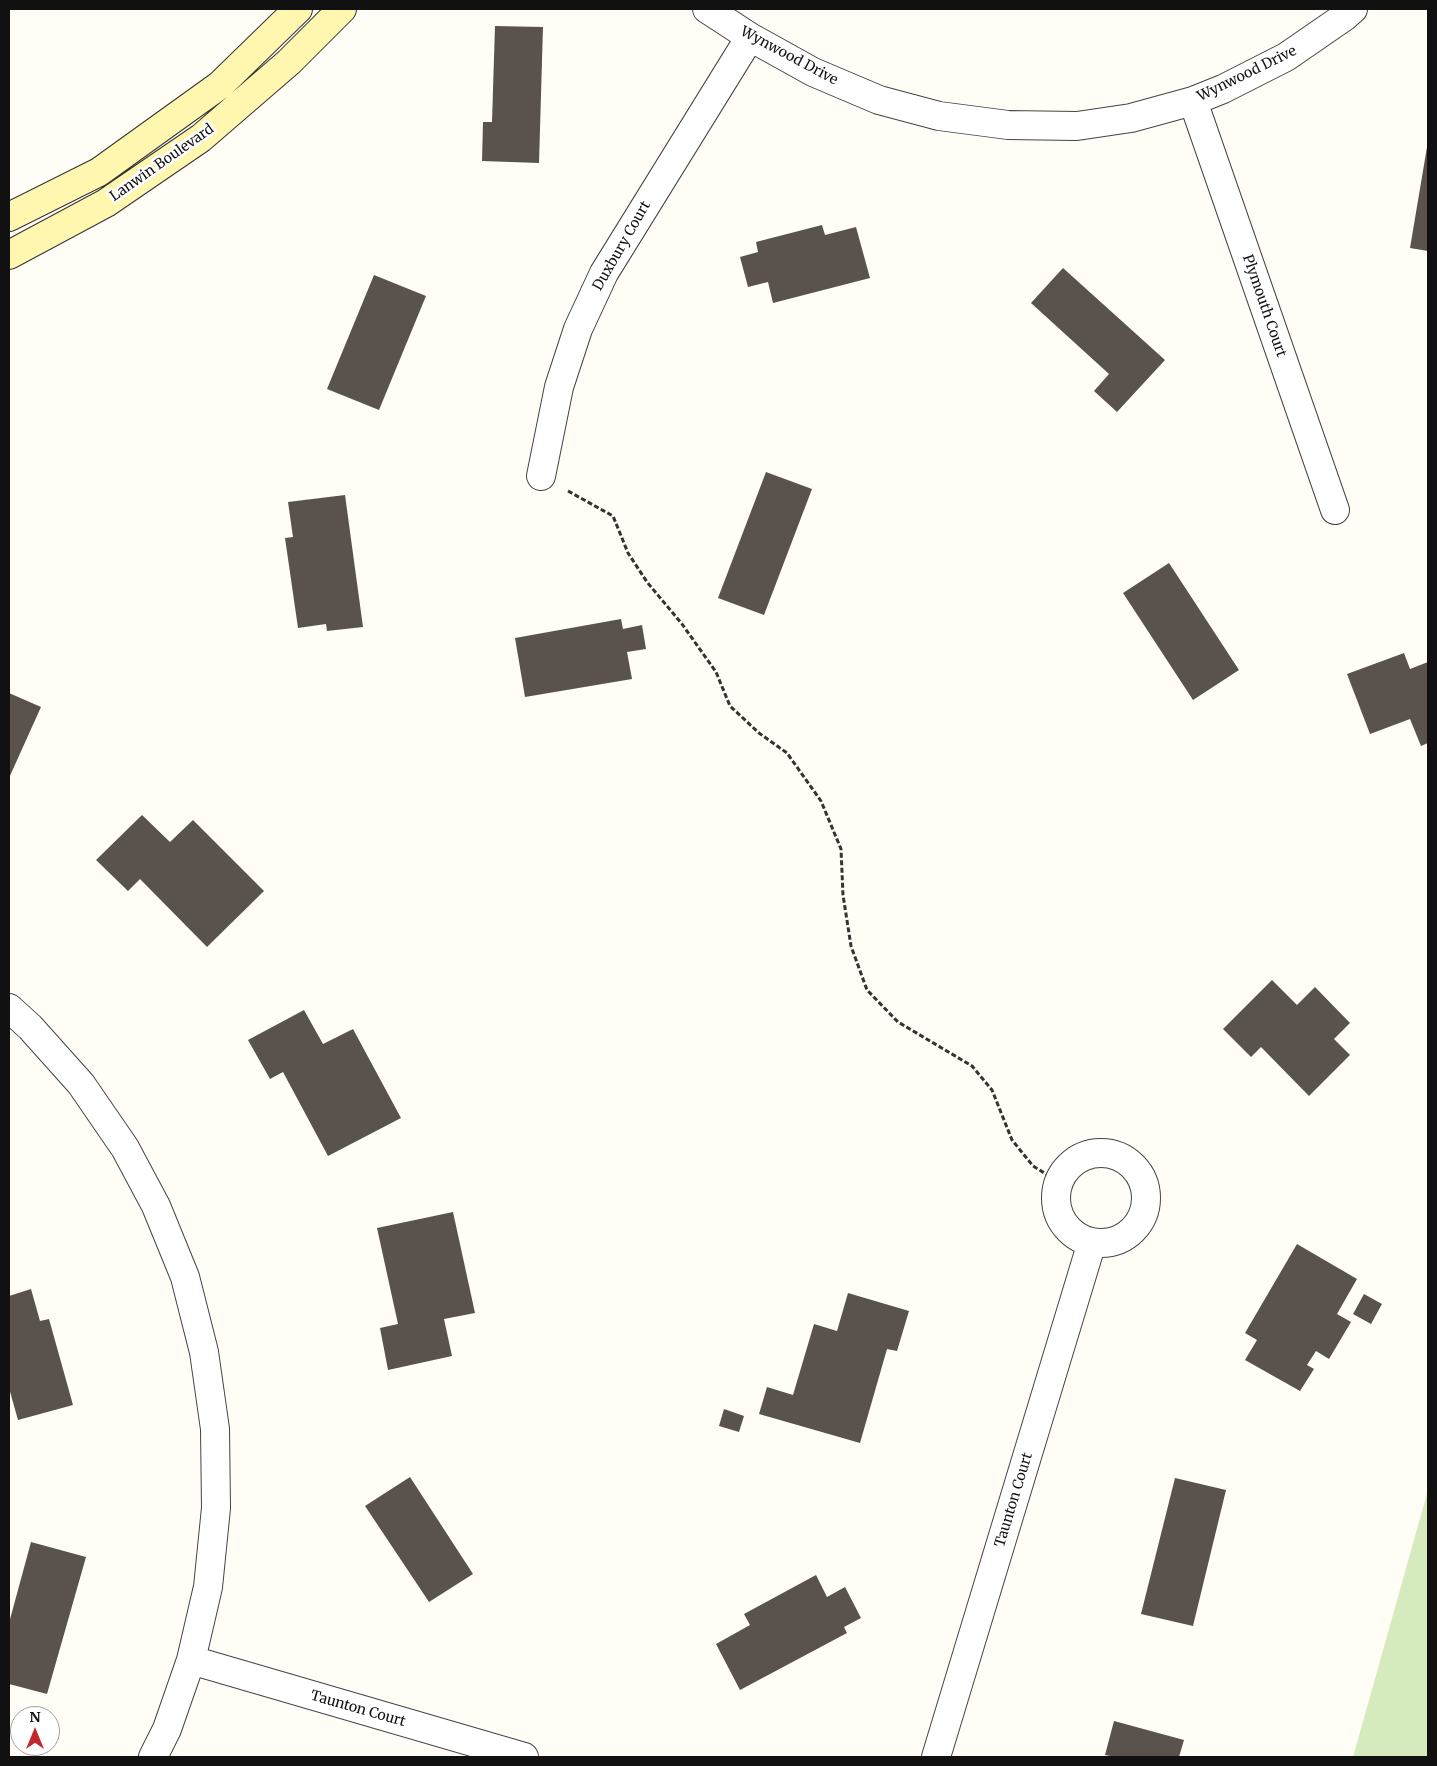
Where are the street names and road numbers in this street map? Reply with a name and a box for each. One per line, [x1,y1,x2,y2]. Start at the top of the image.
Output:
street label: Wynwood Drive [737,23,841,89]
street label: Wynwood Drive [1195,43,1299,105]
street label: Lanwin Boulevard [107,121,217,205]
street label: Duxbury Court [590,198,654,294]
street label: Plymouth Court [1239,253,1289,359]
street label: Taunton Court [992,1451,1036,1549]
street label: Taunton Court [309,1687,407,1731]

